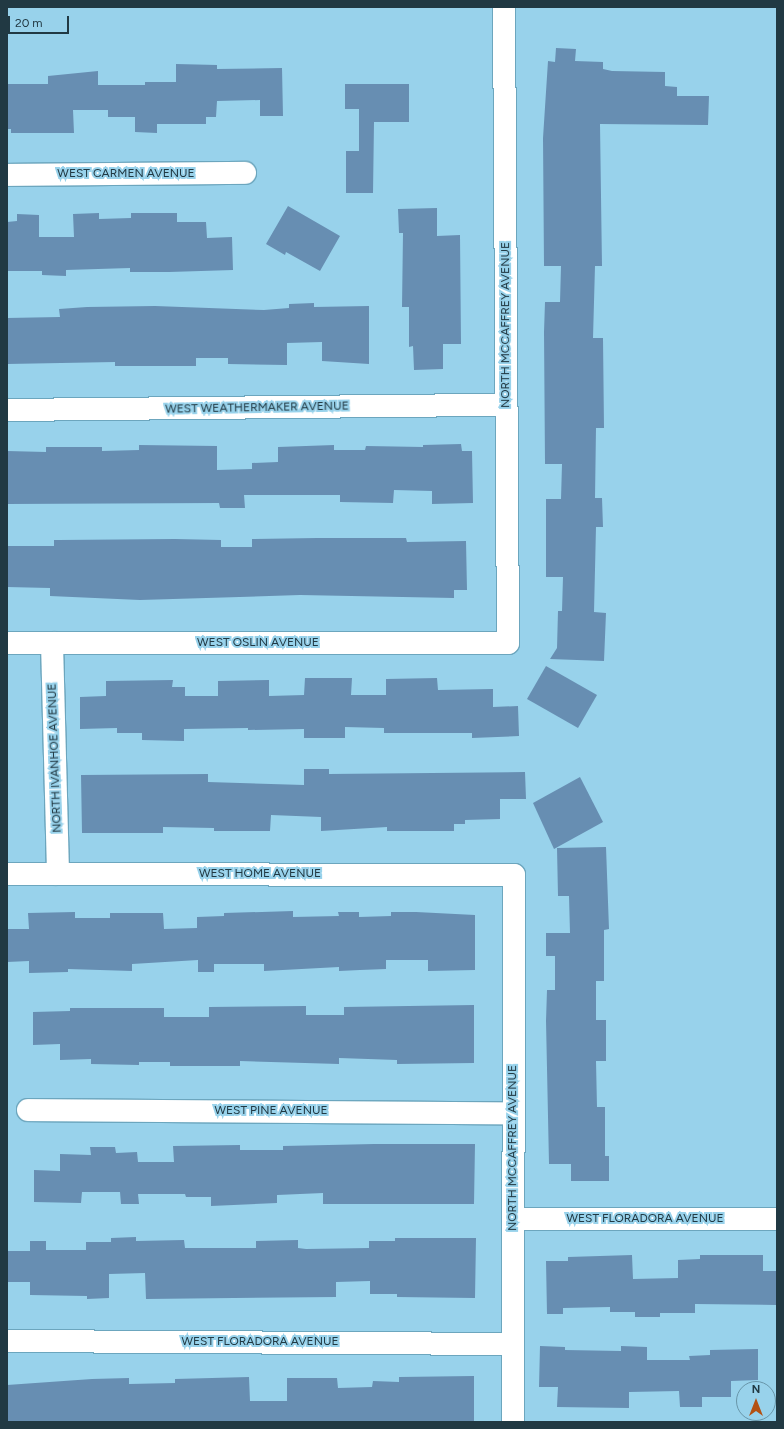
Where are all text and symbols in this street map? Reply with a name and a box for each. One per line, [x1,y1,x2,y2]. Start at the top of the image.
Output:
scale bar [10,8,71,34]
text: 20 m [15,16,43,30]
street label: WEST CARMEN AVENUE [57,167,195,181]
street label: NORTH MCCAFFREY AVENUE [499,242,513,408]
street label: WEST WEATHERMAKER AVENUE [165,399,349,417]
street label: WEST OSLIN AVENUE [197,636,319,650]
street label: NORTH IVANHOE AVENUE [45,683,65,833]
street label: WEST HOME AVENUE [199,867,321,881]
street label: NORTH MCCAFFREY AVENUE [506,1065,520,1231]
street label: WEST PINE AVENUE [214,1104,328,1118]
street label: WEST FLORADORA AVENUE [566,1212,724,1226]
street label: WEST FLORADORA AVENUE [181,1335,339,1349]
north arrow [736,1381,776,1421]
text: N [752,1383,760,1396]

